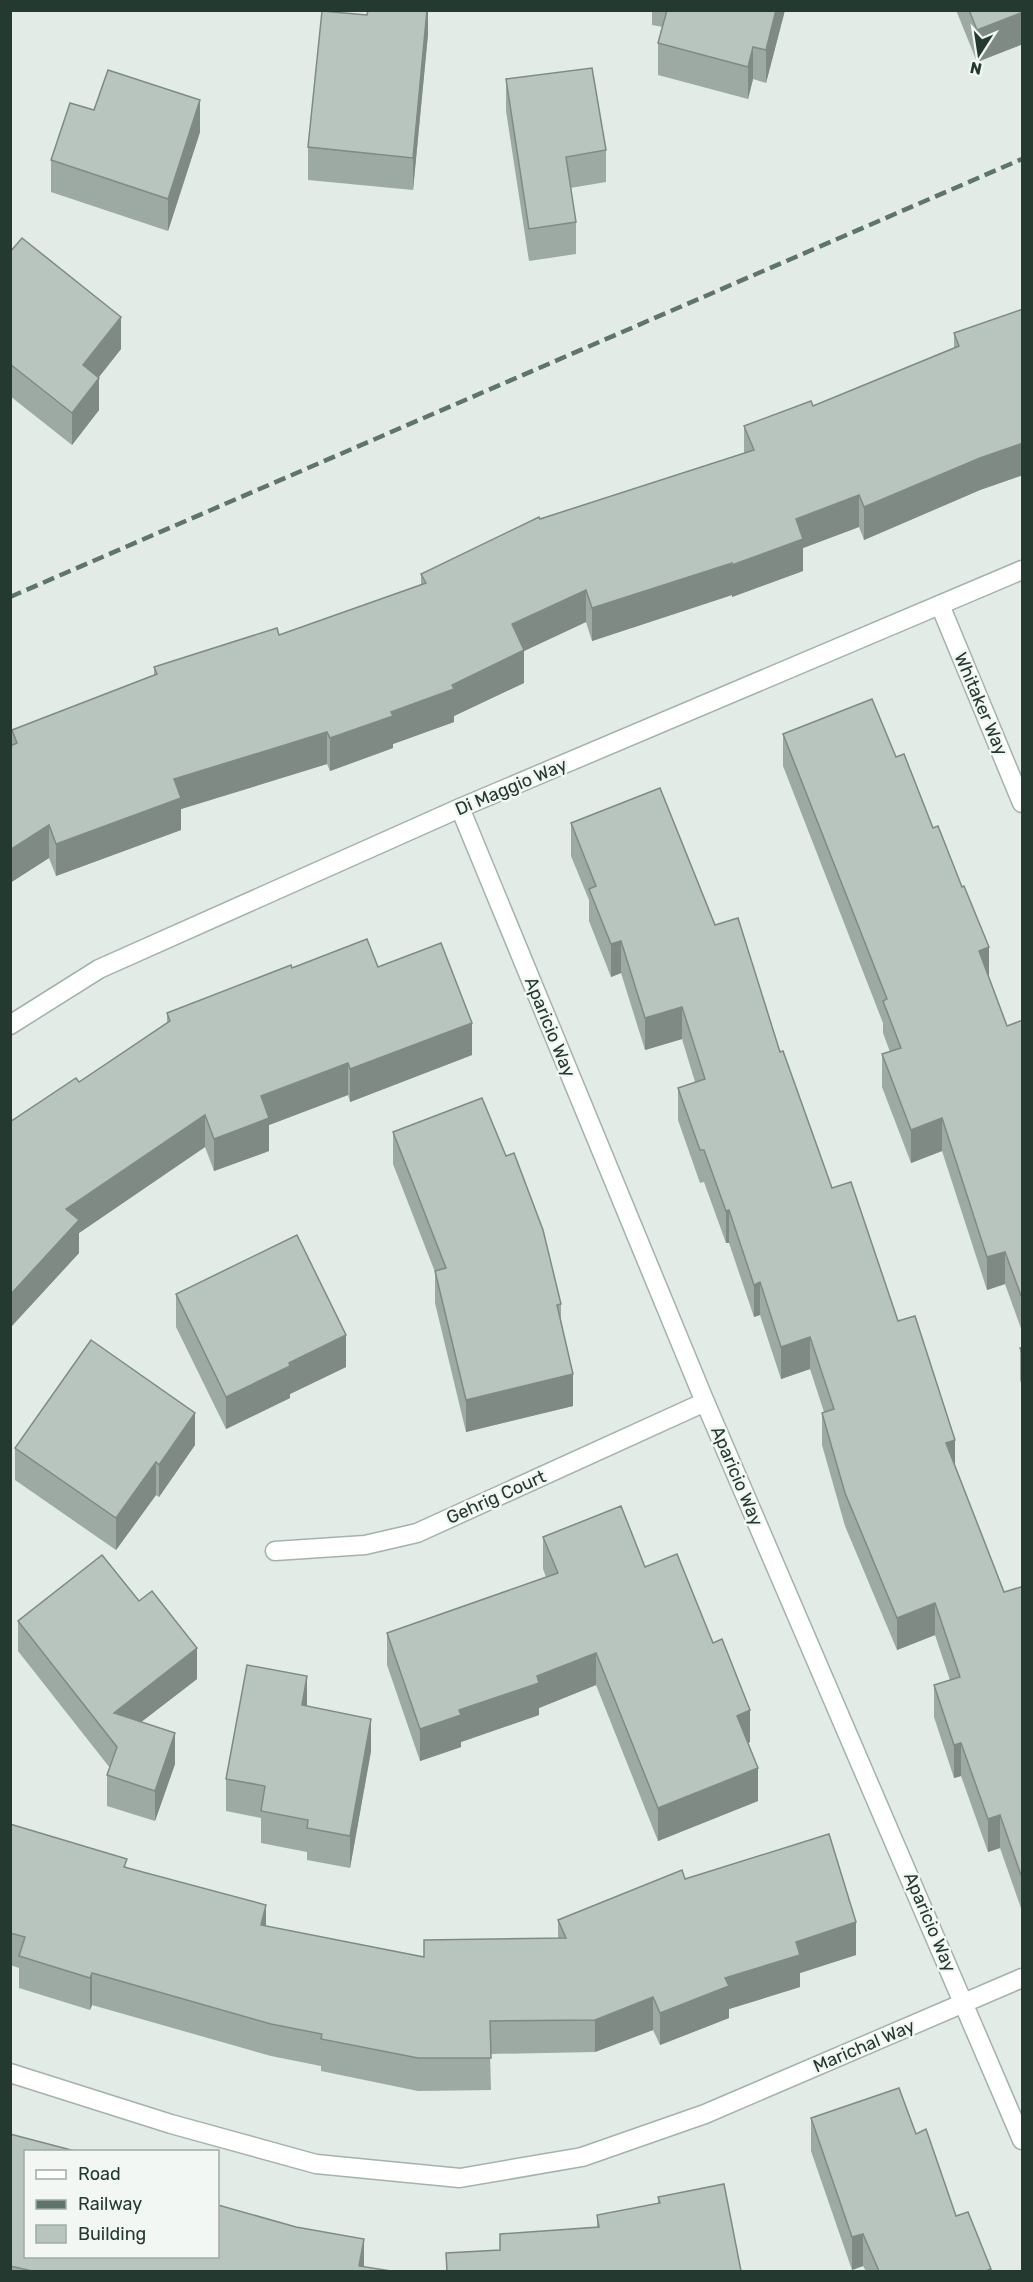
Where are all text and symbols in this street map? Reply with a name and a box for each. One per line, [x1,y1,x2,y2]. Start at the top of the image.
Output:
north arrow [949,24,1009,84]
text: N [968,58,984,79]
street label: Whitaker Way [949,649,1013,759]
street label: Di Maggio Way [452,754,570,820]
street label: Aparicio Way [520,974,580,1080]
street label: Aparicio Way [706,1423,768,1529]
street label: Gehrig Court [443,1465,549,1529]
street label: Aparicio Way [899,1869,961,1975]
street label: Marichal Way [810,2015,918,2077]
legend [24,2150,219,2258]
text: Road [78,2163,121,2185]
text: Railway [78,2193,142,2215]
text: Building [78,2223,146,2245]

